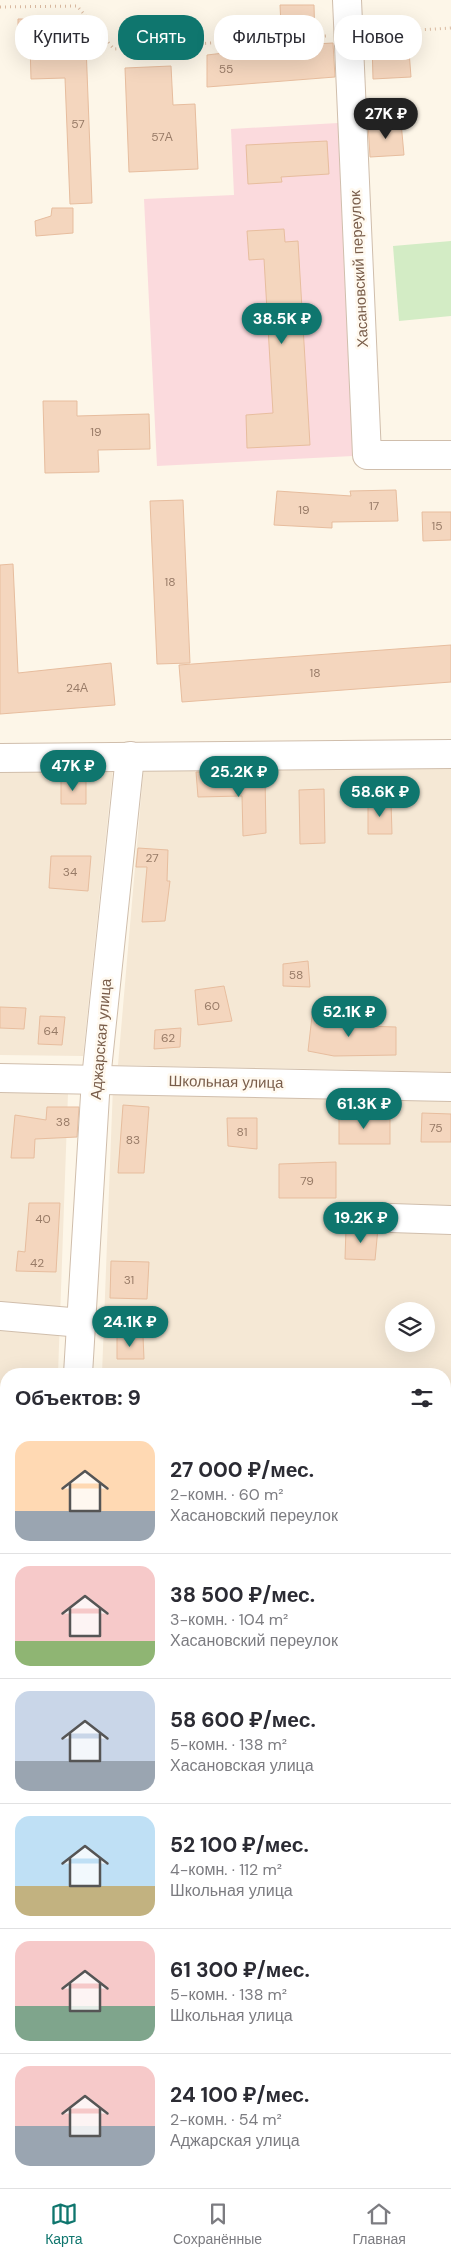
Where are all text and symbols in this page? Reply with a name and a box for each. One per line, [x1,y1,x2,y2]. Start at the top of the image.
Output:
chip: Купить [15,15,108,60]
chip: Снять [118,15,204,60]
chip: Фильтры [214,15,324,60]
chip: Новое [334,15,422,60]
house number: 55 [219,61,233,77]
pin: 27K ₽ [351,98,421,140]
text: 27K ₽ [365,103,407,124]
house number: 57 [71,116,85,132]
house number: 57А [151,129,173,145]
street label: Хасановский переулок [345,189,373,348]
pin: 38.5K ₽ [236,302,328,345]
text: 38.5K ₽ [253,308,311,329]
house number: 19 [90,424,102,440]
house number: 17 [369,498,379,514]
house number: 19 [298,502,310,518]
house number: 15 [431,518,443,534]
house number: 18 [164,574,176,590]
house number: 18 [309,665,321,681]
house number: 24А [66,680,88,696]
pin: 47K ₽ [38,750,108,792]
text: 47K ₽ [51,755,95,776]
pin: 25.2K ₽ [193,756,285,798]
text: 25.2K ₽ [210,761,268,782]
pin: 58.6K ₽ [334,776,426,818]
text: 58.6K ₽ [351,781,409,802]
house number: 27 [145,850,159,866]
house number: 34 [63,864,77,880]
house number: 58 [289,967,303,983]
street label: Аджарская улица [86,977,116,1100]
pin: 52.1K ₽ [303,996,395,1038]
house number: 60 [204,998,220,1014]
text: 52.1K ₽ [322,1001,376,1022]
house number: 64 [44,1023,58,1039]
house number: 62 [161,1030,175,1046]
street label: Школьная улица [168,1071,284,1093]
pin: 61.3K ₽ [318,1088,410,1130]
text: 61.3K ₽ [337,1093,391,1114]
house number: 38 [56,1114,70,1130]
house number: 75 [429,1120,443,1136]
house number: 81 [237,1124,247,1140]
house number: 83 [126,1132,140,1148]
house number: 79 [300,1173,314,1189]
pin: 19.2K ₽ [315,1202,407,1244]
text: 19.2K ₽ [334,1207,388,1228]
house number: 40 [35,1211,51,1227]
house number: 42 [30,1255,44,1271]
house number: 31 [124,1272,134,1288]
map controls [385,1302,435,1352]
button: layers [385,1302,435,1352]
pin: 24.1K ₽ [84,1306,176,1348]
text: 24.1K ₽ [103,1311,157,1332]
text: Объектов: 9 [15,1384,141,1412]
icon: filters [408,1384,436,1412]
text: 27 000 ₽/мес. [170,1456,314,1484]
icon: home [55,1461,115,1521]
text: 2-комн. · 60 m² [170,1484,283,1505]
text: Хасановский переулок [170,1505,338,1526]
text: 38 500 ₽/мес. [170,1581,315,1609]
icon: home [55,1586,115,1646]
text: 3-комн. · 104 m² [170,1609,288,1630]
text: Хасановский переулок [170,1630,338,1651]
text: 58 600 ₽/мес. [170,1706,316,1734]
icon: home [55,1711,115,1771]
text: 5-комн. · 138 m² [170,1734,287,1755]
text: Хасановская улица [170,1755,314,1776]
text: 52 100 ₽/мес. [170,1831,309,1859]
icon: home [55,1836,115,1896]
text: 4-комн. · 112 m² [170,1859,282,1880]
text: Школьная улица [170,1880,293,1901]
text: 61 300 ₽/мес. [170,1956,310,1984]
icon: home [55,1961,115,2021]
text: 5-комн. · 138 m² [170,1984,287,2005]
text: Школьная улица [170,2005,293,2026]
text: 24 100 ₽/мес. [170,2081,309,2109]
icon: home [55,2086,115,2146]
text: 2-комн. · 54 m² [170,2109,282,2130]
text: Аджарская улица [170,2130,300,2151]
tab: Карта [45,2200,83,2248]
tab: Сохранённые [173,2200,262,2248]
tab: Главная [353,2200,406,2248]

